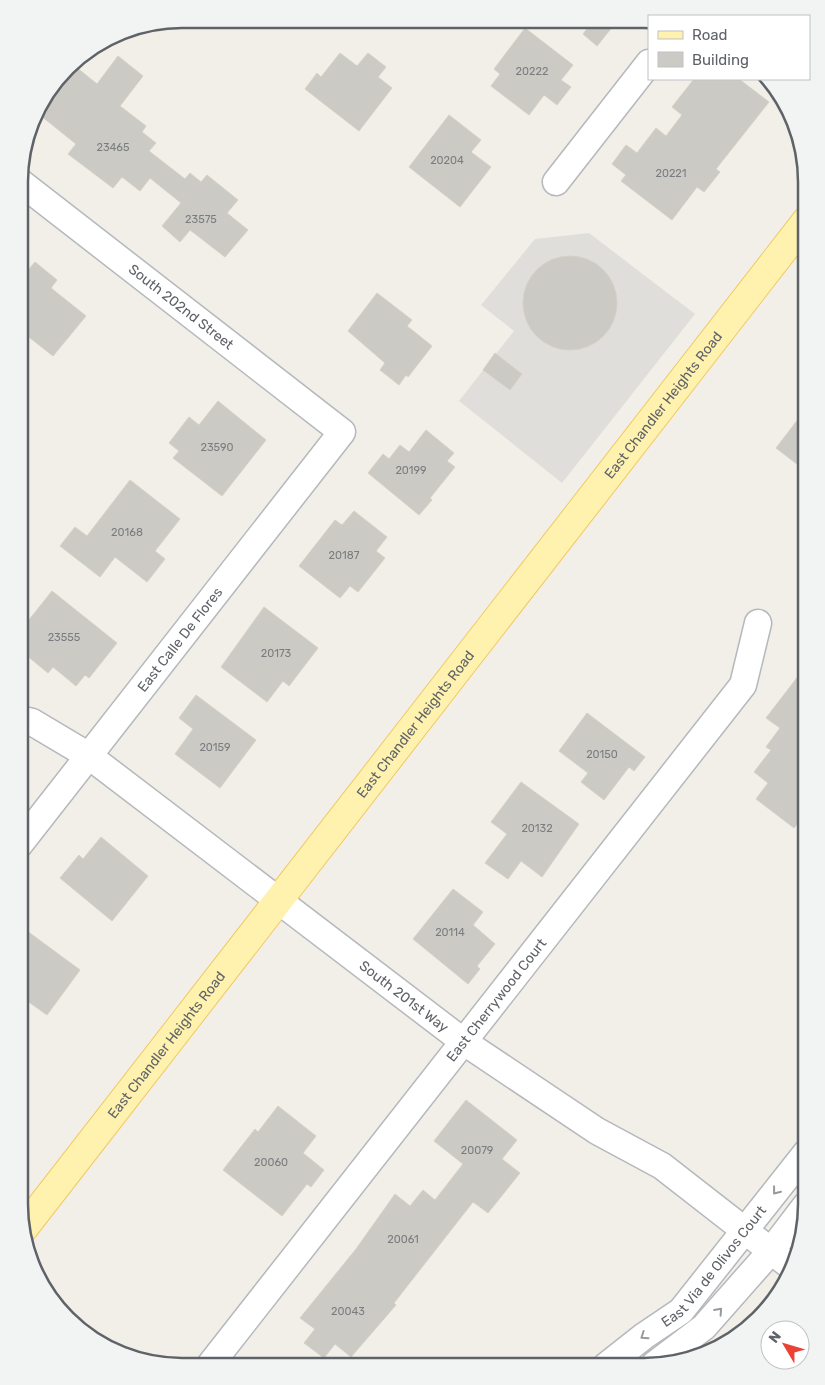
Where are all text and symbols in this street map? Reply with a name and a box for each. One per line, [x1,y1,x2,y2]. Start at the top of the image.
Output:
legend [648,15,810,80]
text: Road [692,26,728,44]
text: Building [692,51,749,69]
house number: 20222 [516,65,548,78]
house number: 23465 [96,141,130,154]
house number: 20204 [430,154,464,167]
house number: 20221 [655,167,687,180]
house number: 23575 [185,213,217,226]
street label: South 202nd Street [125,261,237,354]
street label: East Chandler Heights Road [601,328,726,482]
house number: 23590 [200,441,234,454]
house number: 20199 [395,464,427,477]
house number: 20168 [111,526,143,539]
house number: 20187 [329,549,360,562]
street label: East Calle De Flores [134,584,226,695]
house number: 23555 [48,631,81,644]
house number: 20173 [261,647,292,660]
street label: East Chandler Heights Road [353,647,478,801]
house number: 20159 [199,741,231,754]
house number: 20150 [586,748,618,761]
house number: 20132 [521,822,553,835]
house number: 20114 [435,926,465,939]
street label: East Cherrywood Court [443,934,550,1065]
street label: South 201st Way [356,957,452,1036]
street label: East Chandler Heights Road [104,968,229,1122]
house number: 20079 [461,1144,493,1157]
house number: 20060 [254,1156,288,1169]
one-way arrow [773,1185,781,1194]
street label: East Via de Olivos Court [658,1202,770,1330]
house number: 20061 [387,1233,419,1246]
house number: 20043 [331,1305,365,1318]
one-way arrow [713,1307,722,1316]
north arrow [760,1320,810,1370]
text: N [765,1328,785,1347]
one-way arrow [640,1330,650,1339]

